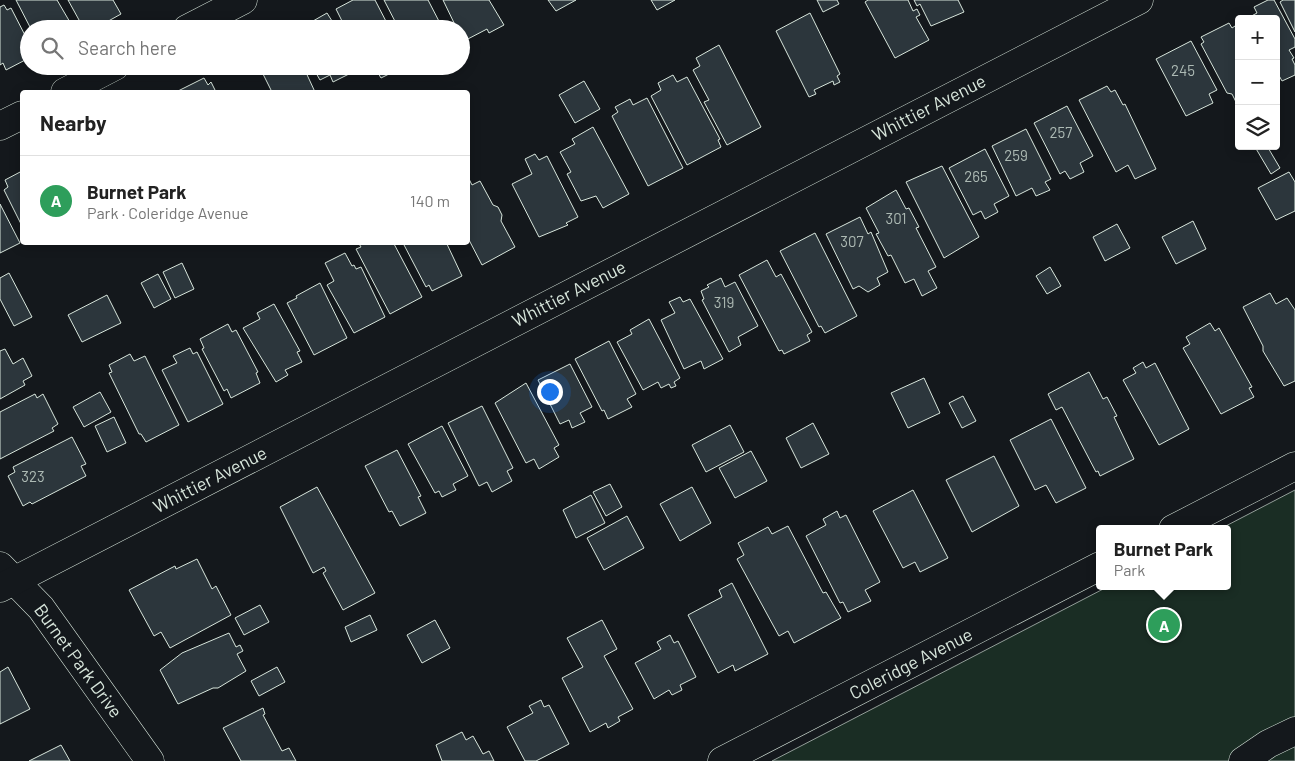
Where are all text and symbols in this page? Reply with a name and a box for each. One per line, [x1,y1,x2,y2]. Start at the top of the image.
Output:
map controls [1235,15,1280,150]
button: + [1235,15,1280,60]
search box [20,20,470,75]
icon: search [38,34,66,62]
text: Search here [78,36,177,59]
button: − [1235,60,1280,105]
house number: 245 [1171,61,1195,79]
street label: Whittier Avenue [868,69,989,145]
button: layers [1235,105,1280,150]
text: Nearby [40,110,106,135]
house number: 257 [1050,123,1072,141]
house number: 259 [1004,146,1028,164]
house number: 265 [964,167,988,185]
text: Burnet Park [87,180,186,203]
text: A [51,191,61,210]
text: 140 m [410,191,450,210]
text: Park · Coleridge Avenue [87,203,249,222]
house number: 301 [885,209,907,227]
house number: 307 [840,232,864,250]
street label: Whittier Avenue [508,255,629,331]
house number: 319 [714,293,734,311]
your location [537,379,563,405]
street label: Whittier Avenue [149,441,270,517]
house number: 323 [21,467,45,485]
popup [1096,525,1231,590]
text: Burnet Park [1114,537,1213,560]
text: Park [1114,560,1145,579]
street label: Burnet Park Drive [30,599,128,722]
pin: A [1148,606,1180,644]
street label: Coleridge Avenue [845,623,976,704]

